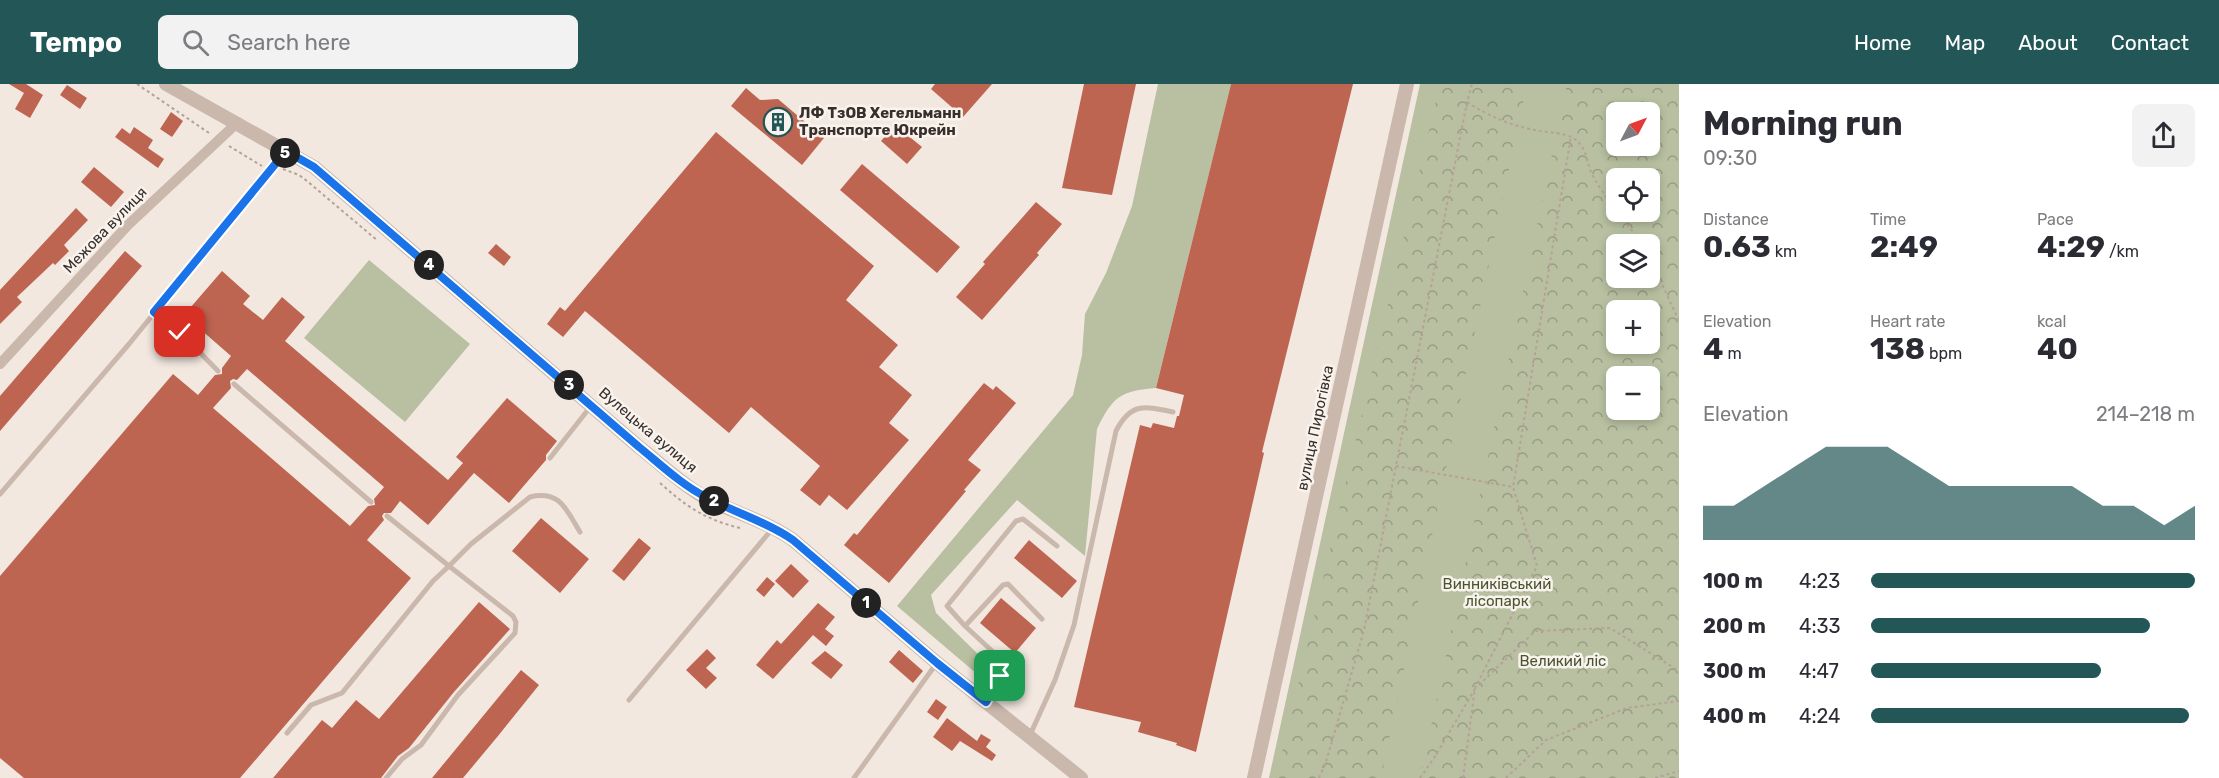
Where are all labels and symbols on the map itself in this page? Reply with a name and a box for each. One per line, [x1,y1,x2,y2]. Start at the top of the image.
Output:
north arrow [1606,102,1660,156]
place label: ЛФ ТзОВ Хегельманн Транспорте Юкрейн [799,104,961,139]
building icon: ЛФ ТзОВ Хегельманн Транспорте Юкрейн [762,106,794,138]
pin: 5 [270,138,300,168]
street label: Межова вулиця [59,183,151,277]
pin: 4 [414,250,444,280]
pin [154,306,205,357]
street label: вулиця Пирогівка [1293,364,1337,492]
pin: 3 [554,370,584,400]
street label: Вулецька вулиця [595,384,701,476]
pin: 2 [699,486,729,516]
park label: Винниківський лісопарк [1443,575,1551,610]
pin: 1 [851,588,881,618]
pin [974,650,1025,701]
park label: Великий ліс [1520,652,1606,670]

